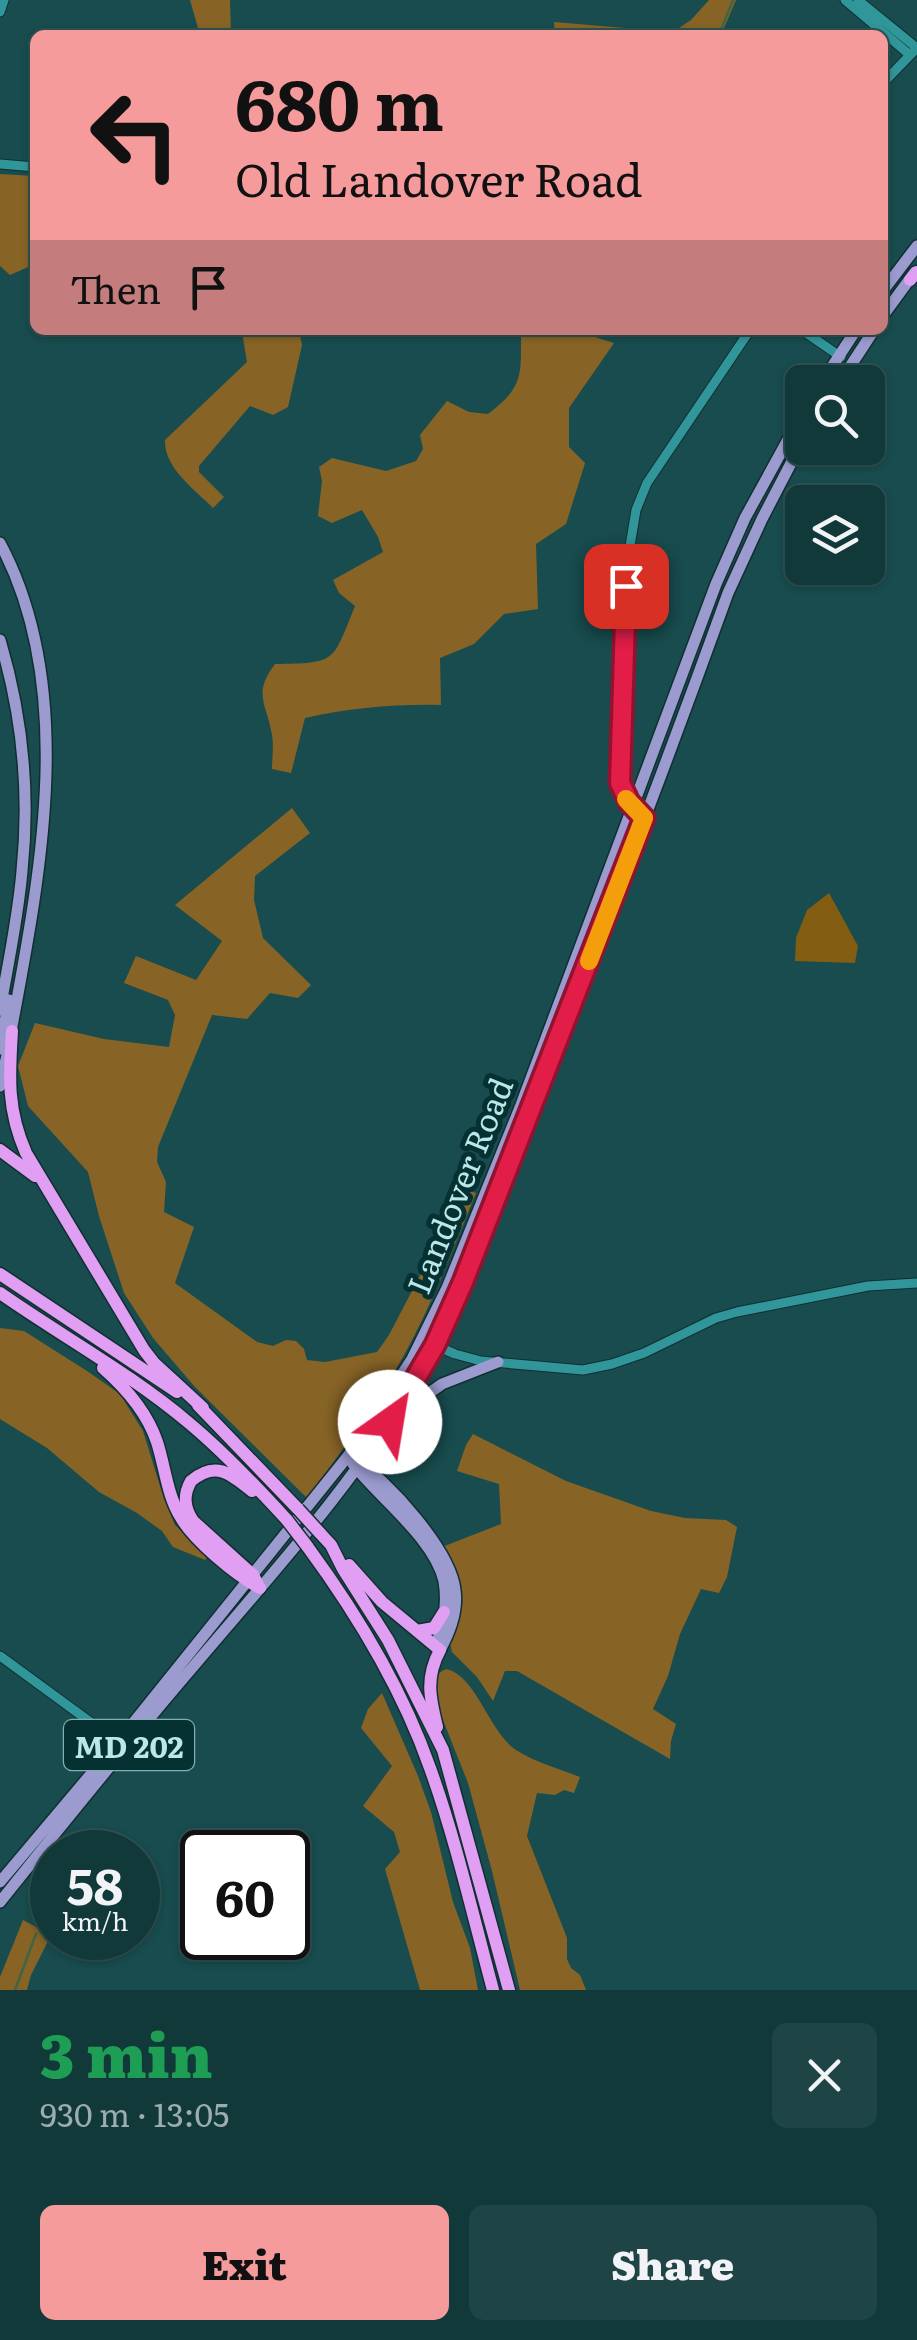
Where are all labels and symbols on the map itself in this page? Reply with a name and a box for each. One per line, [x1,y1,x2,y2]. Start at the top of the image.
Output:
pin [584,544,669,629]
street label: Landover Road [393,1070,523,1300]
position arrow [338,1370,442,1474]
road number: MD 202 [64,1720,194,1770]
speed limit sign: 60 [180,1830,310,1960]

